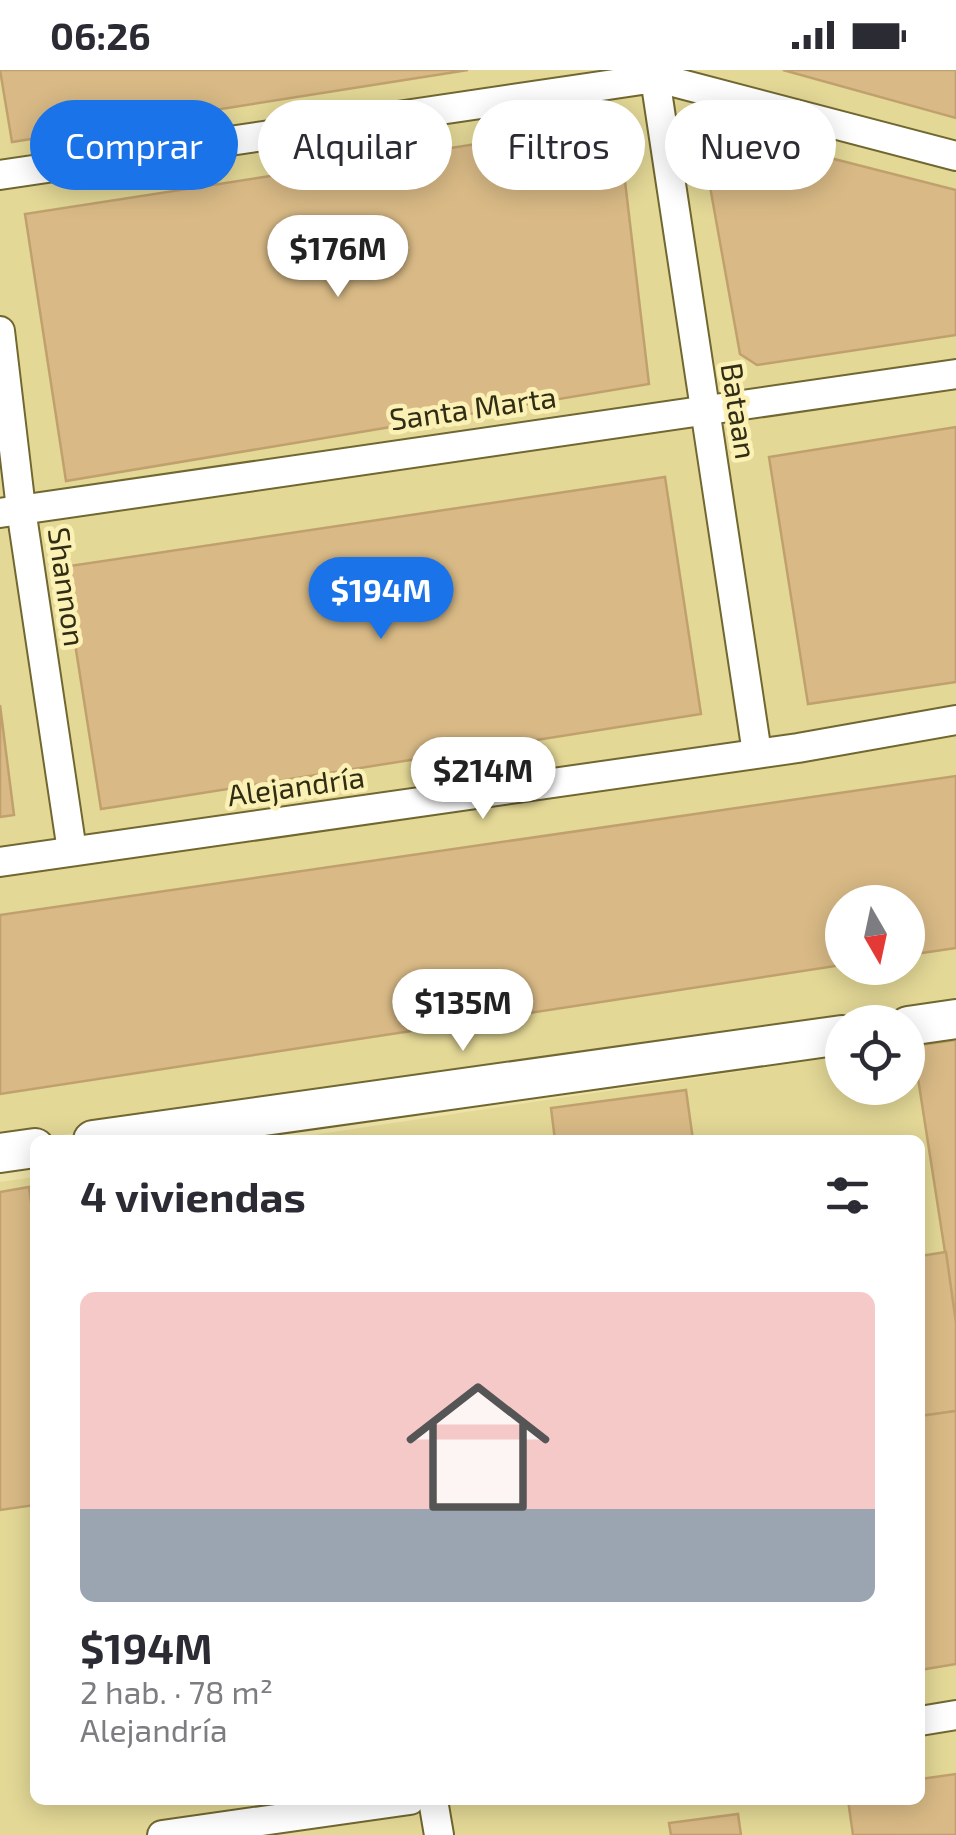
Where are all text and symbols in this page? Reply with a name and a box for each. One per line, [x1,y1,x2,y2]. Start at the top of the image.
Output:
text: 06:26 [50,12,151,58]
chip: Comprar [30,100,238,190]
chip: Alquilar [258,100,452,190]
chip: Filtros [472,100,645,190]
chip: Nuevo [665,100,836,190]
pin: $176M [268,215,408,300]
text: $176M [289,228,387,266]
street label: Bataan [715,360,765,461]
street label: Santa Marta [387,378,558,437]
street label: Shannon [42,525,94,649]
pin: $194M [311,557,451,642]
text: $194M [331,570,431,608]
pin: $214M [413,737,553,822]
text: $214M [433,750,533,788]
street label: Alejandría [225,758,367,812]
north arrow [825,885,925,985]
map controls [825,885,925,1105]
pin: $135M [393,969,533,1054]
text: $135M [414,982,512,1020]
button: locate [825,1005,925,1105]
icon: filters [820,1168,875,1223]
text: 4 viviendas [80,1170,306,1220]
icon: home [388,1357,568,1537]
text: $194M [80,1622,212,1672]
text: 2 hab. · 78 m² [80,1672,273,1710]
text: Alejandría [80,1710,227,1748]

